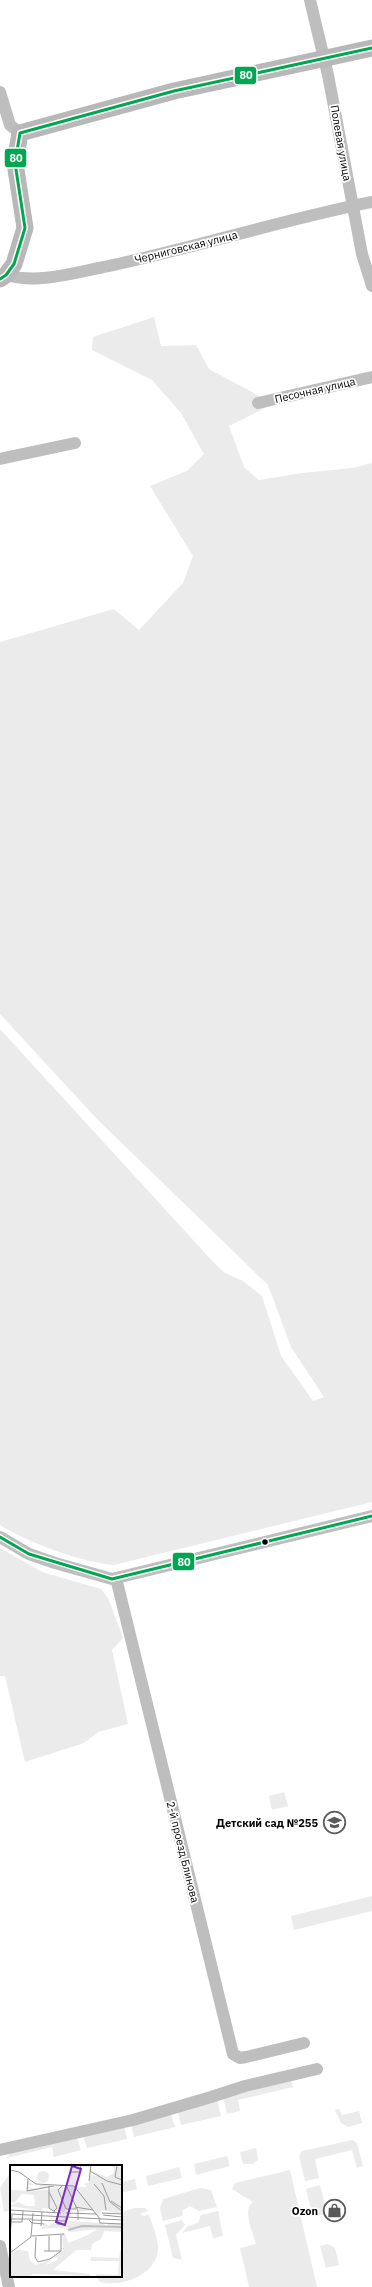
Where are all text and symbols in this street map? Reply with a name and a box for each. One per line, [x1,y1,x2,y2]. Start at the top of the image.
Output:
line badge: 80 [234,66,257,85]
text: 80 [239,68,253,82]
street label: Полевая улица [327,104,355,182]
line badge: 80 [4,148,27,168]
text: 80 [9,151,23,165]
street label: Черниговская улица [133,227,239,267]
street label: Песочная улица [273,374,357,406]
unlabelled marker [260,1537,270,1547]
line badge: 80 [172,1552,195,1571]
text: 80 [177,1555,191,1569]
street label: 2-й проезд Блинова [164,1800,202,1904]
school or university icon: Детский сад №255 [321,1810,347,1836]
place label: Детский сад №255 [216,1816,318,1830]
inset map [10,2165,122,2277]
shop icon: Ozon [321,2198,347,2224]
place label: Ozon [292,2204,318,2218]

